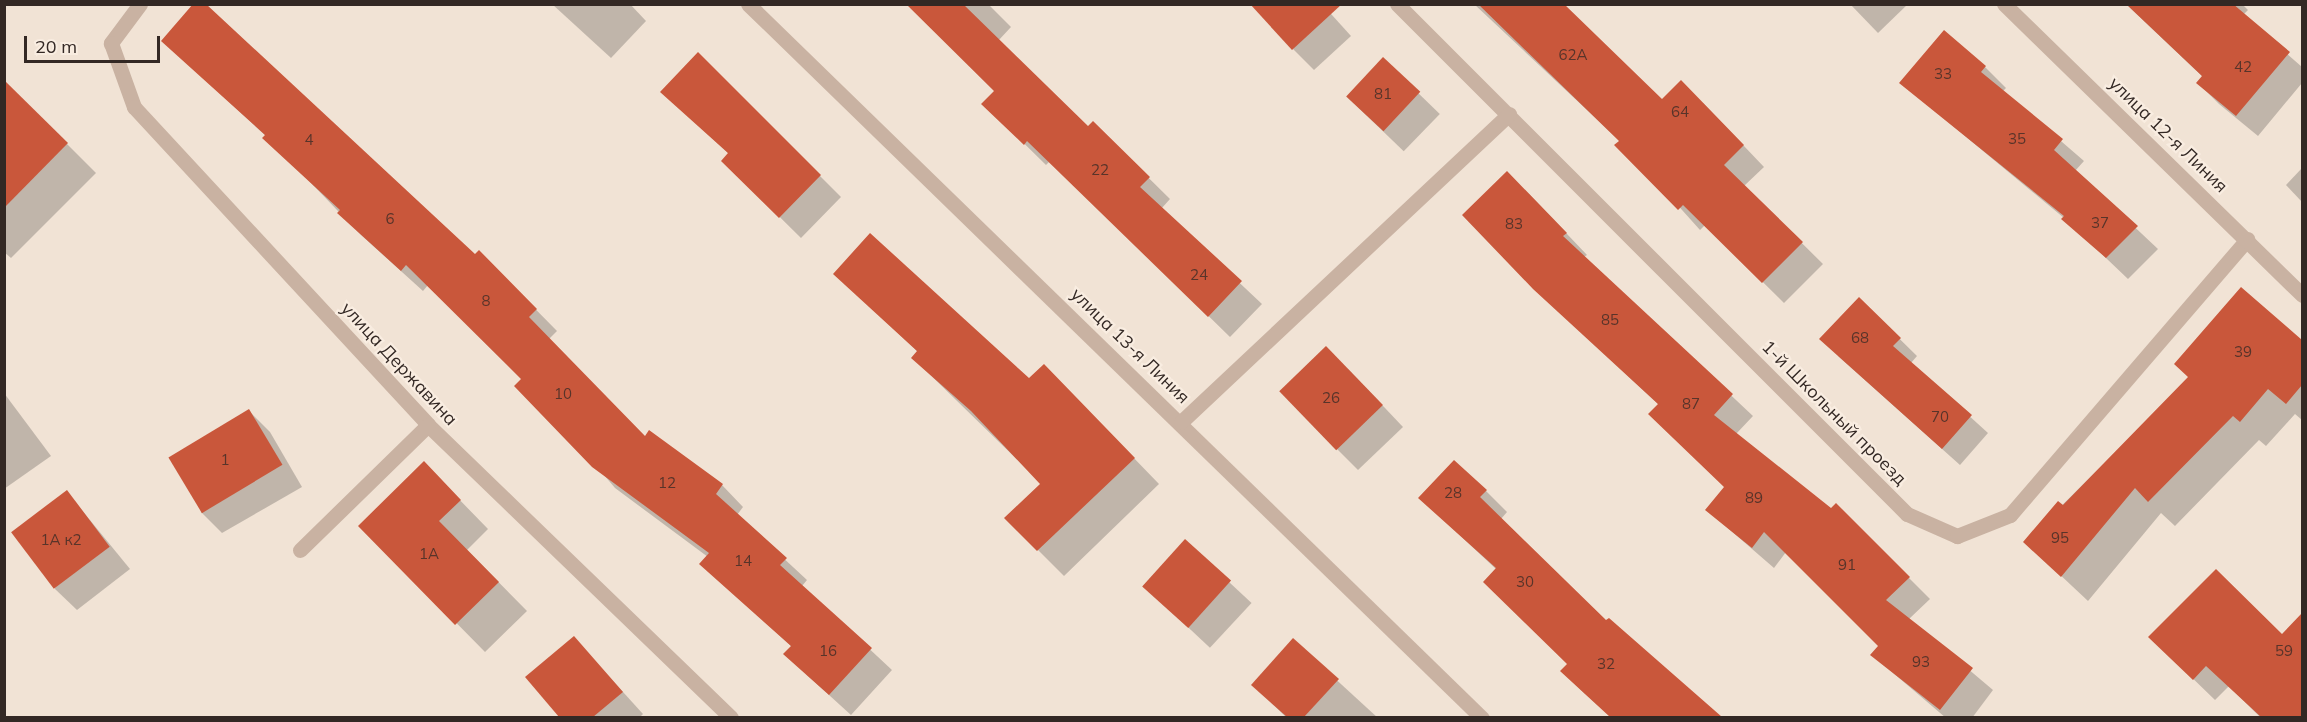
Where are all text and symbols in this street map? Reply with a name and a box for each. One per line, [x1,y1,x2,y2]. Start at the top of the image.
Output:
scale bar [27,24,164,62]
text: 20 m [35,35,77,58]
house number: 62А [1558,46,1588,64]
house number: 42 [2234,58,2252,76]
house number: 33 [1934,65,1952,83]
street label: улица 12-я Линия [2104,73,2232,197]
house number: 81 [1374,85,1392,103]
house number: 64 [1671,103,1689,121]
house number: 35 [2008,130,2026,148]
house number: 4 [305,131,313,149]
house number: 22 [1091,161,1109,179]
house number: 6 [386,210,394,228]
house number: 37 [2091,214,2109,232]
house number: 83 [1505,215,1523,233]
house number: 24 [1190,266,1208,284]
street label: улица 13-я Линия [1066,284,1194,408]
house number: 8 [482,292,490,310]
street label: улица Державина [336,298,462,430]
house number: 85 [1601,311,1619,329]
house number: 68 [1851,329,1869,347]
street label: 1-й Школьный проезд [1757,336,1911,490]
house number: 39 [2234,343,2252,361]
house number: 10 [554,385,572,403]
house number: 26 [1322,389,1340,407]
house number: 87 [1682,395,1700,413]
house number: 70 [1931,408,1949,426]
house number: 1 [221,451,229,469]
house number: 12 [658,474,676,492]
house number: 28 [1444,484,1462,502]
house number: 89 [1745,489,1763,507]
house number: 95 [2051,529,2069,547]
house number: 1А к2 [40,531,82,549]
house number: 1А [419,545,439,563]
house number: 14 [734,552,752,570]
house number: 91 [1838,556,1856,574]
house number: 30 [1516,573,1534,591]
house number: 16 [819,642,837,660]
house number: 59 [2275,642,2293,660]
house number: 93 [1912,653,1930,671]
house number: 32 [1597,655,1615,673]

